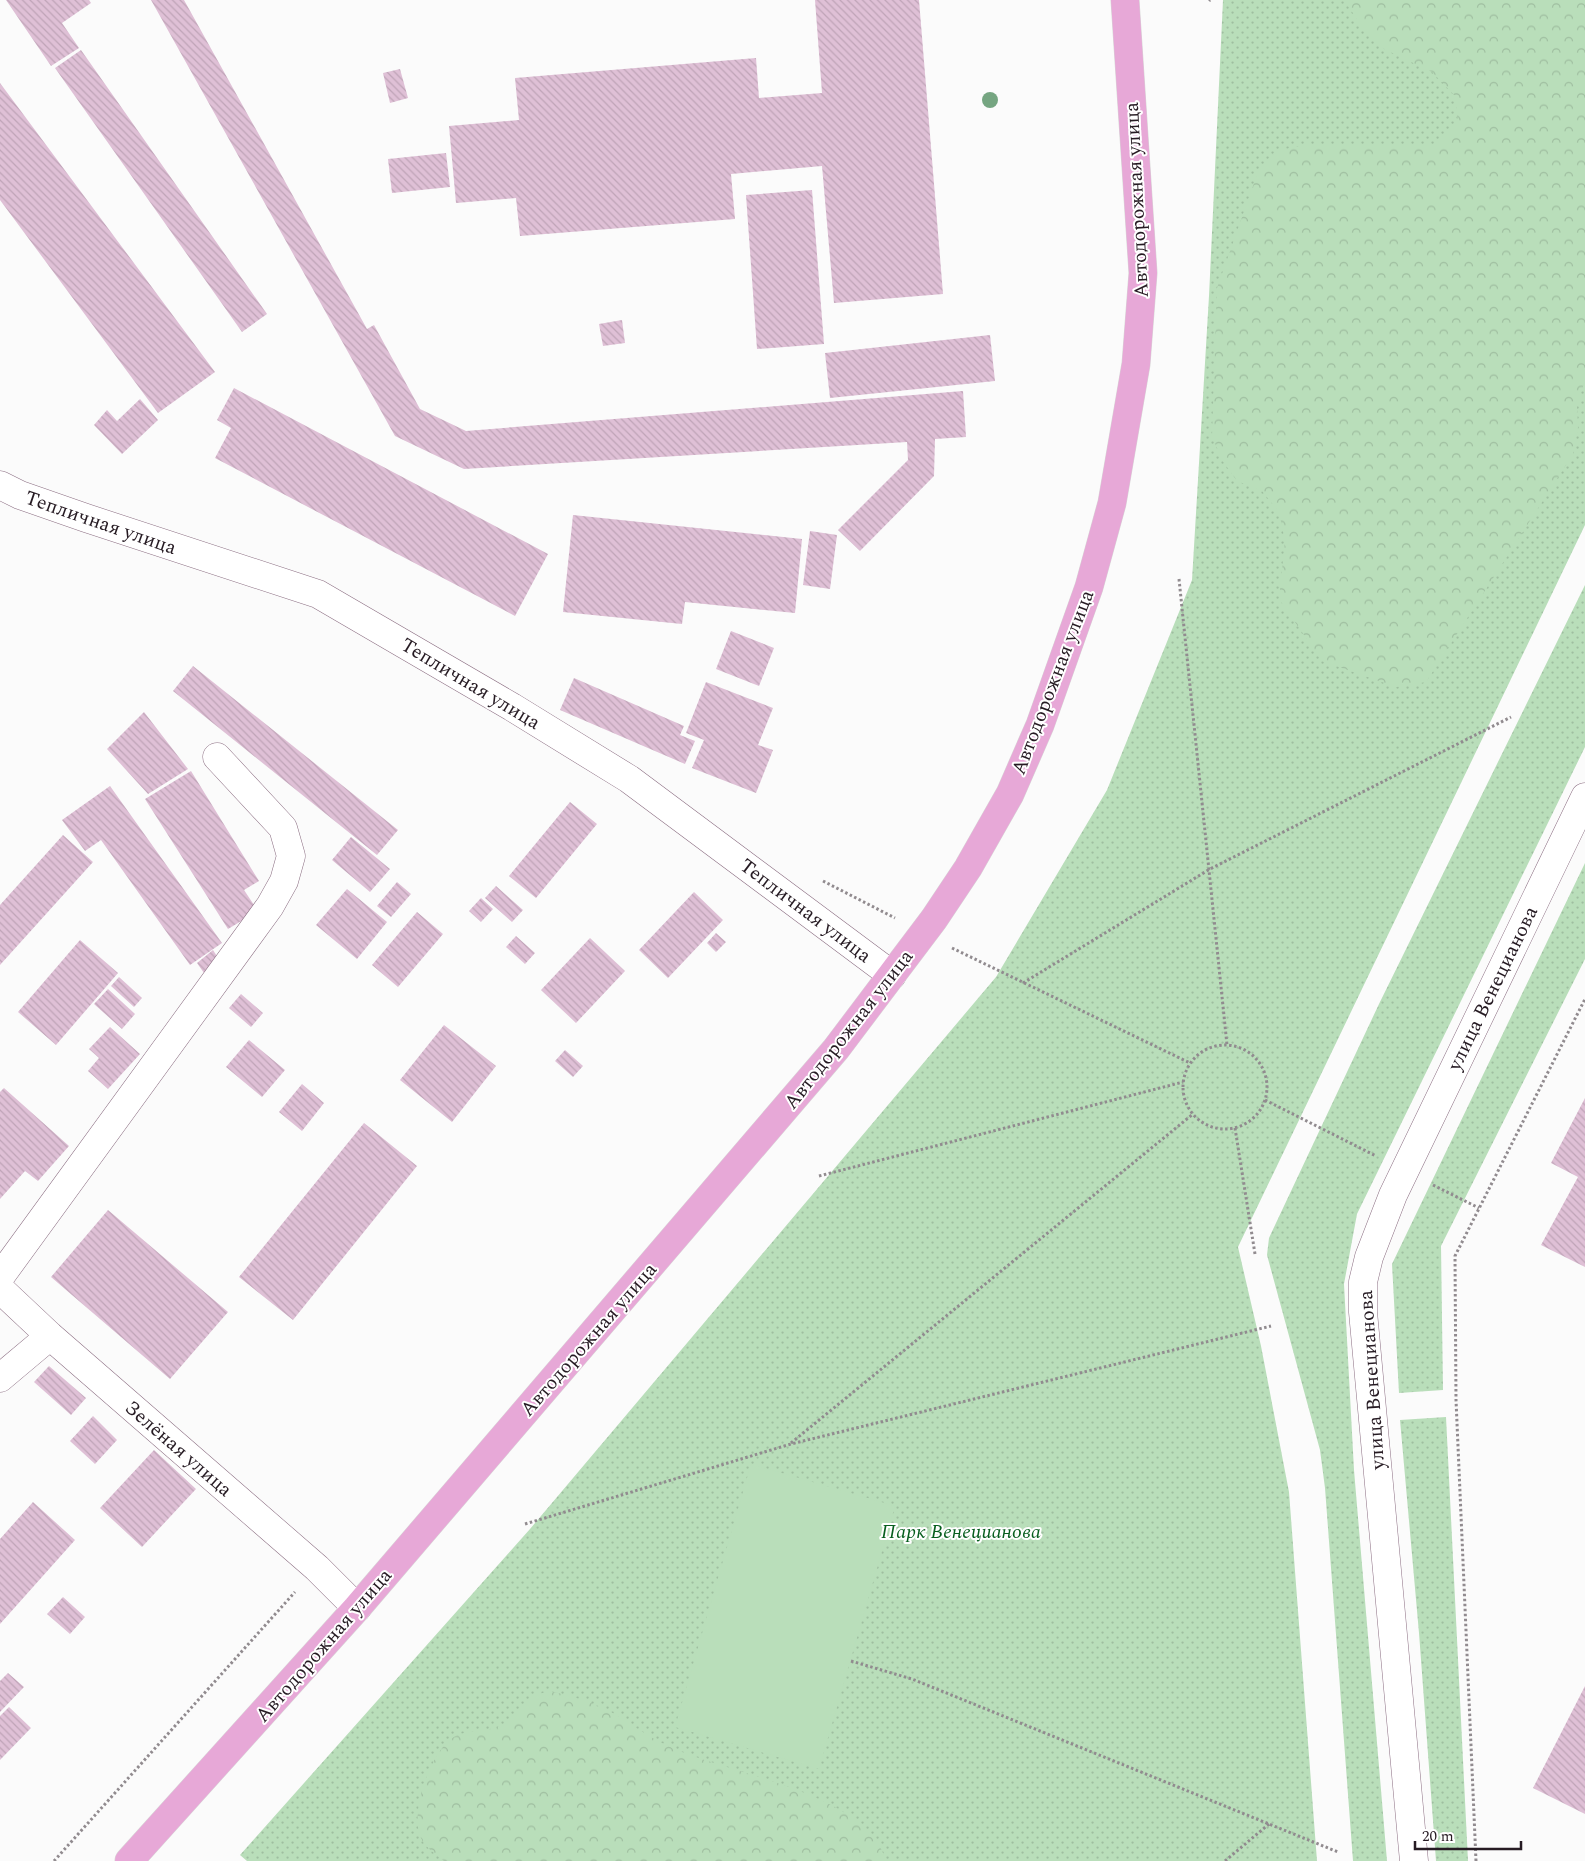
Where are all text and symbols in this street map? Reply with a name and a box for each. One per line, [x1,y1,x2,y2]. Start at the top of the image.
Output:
street label: Автодорожная улица [1117,101,1157,299]
street label: Тепличная улица [21,483,181,563]
street label: Автодорожная улица [1004,585,1102,779]
street label: Тепличная улица [395,630,546,738]
street label: Тепличная улица [733,851,878,971]
street label: улица Венецианова [1440,901,1546,1077]
street label: Автодорожная улица [777,943,921,1116]
street label: Автодорожная улица [513,1256,665,1423]
street label: улица Венецианова [1351,1289,1393,1472]
street label: Зелёная улица [118,1393,239,1504]
park label: Парк Венецианова [881,1517,1041,1547]
street label: Автодорожная улица [248,1562,400,1729]
scale bar [1415,1818,1521,1850]
text: 20 m [1422,1825,1454,1848]

